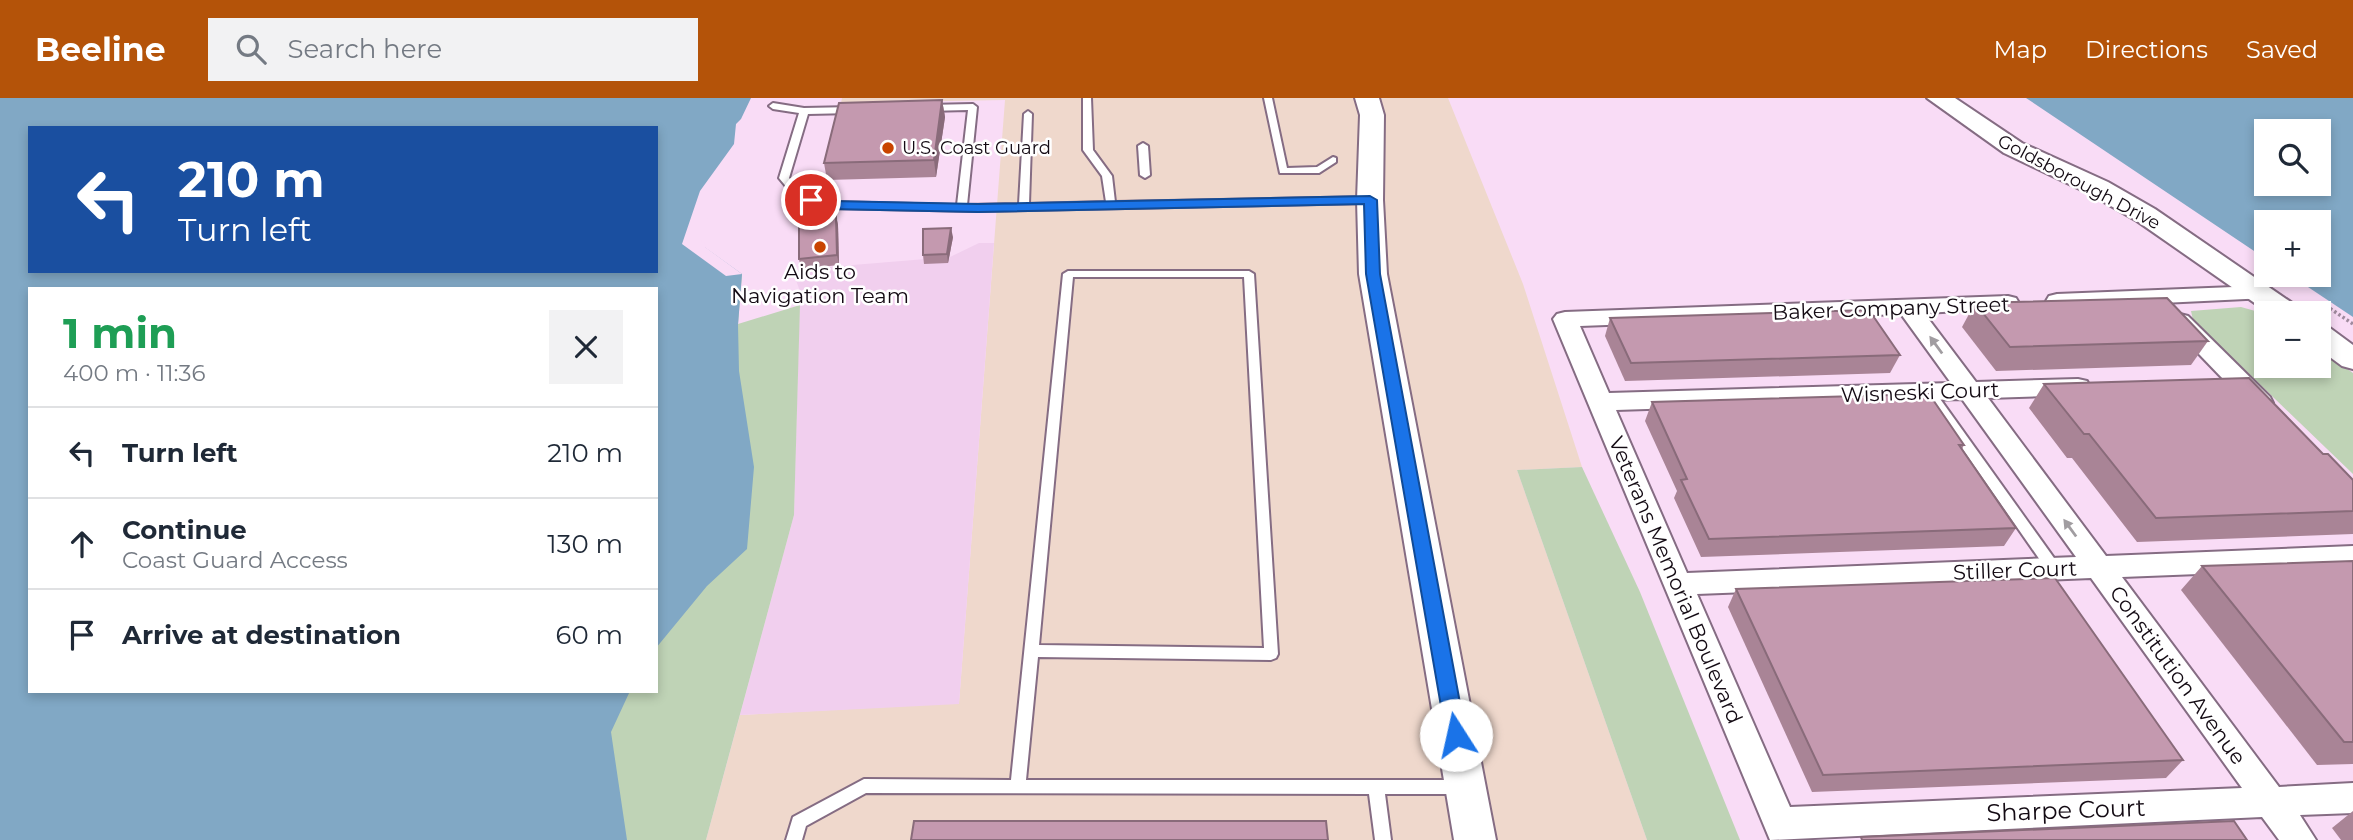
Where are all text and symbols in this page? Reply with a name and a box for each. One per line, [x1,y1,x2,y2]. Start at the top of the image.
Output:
search box [208,18,698,81]
text: Beeline [35,29,166,69]
icon: search [232,30,270,68]
text: Search here [288,33,442,65]
text: Map [1994,35,2047,64]
text: Directions [2085,35,2208,64]
text: Saved [2246,35,2318,64]
map controls [2254,119,2331,378]
button: search [2254,119,2331,196]
street label: Goldsborough Drive [1994,130,2164,234]
place label: U.S. Coast Guard [902,137,1051,159]
marker: U.S. Coast Guard [880,140,896,156]
text: 210 m [178,150,325,209]
icon: left [63,154,154,245]
pin [781,170,841,230]
icon: arrive [792,181,830,219]
text: Turn left [178,210,312,249]
button: + [2254,210,2331,287]
marker: Aids to Navigation Team [812,239,828,255]
place label: Aids to Navigation Team [731,259,909,308]
street label: Baker Company Street [1772,291,2010,325]
button: − [2254,301,2331,378]
text: 1 min [63,307,177,359]
button: close [549,310,623,384]
one-way arrow [1928,336,1943,354]
text: 400 m · 11:36 [63,359,205,387]
street label: Wisneski Court [1840,377,2000,407]
street label: Veterans Memorial Boulevard [1604,433,1748,727]
icon: left [63,434,101,472]
text: Turn left [122,437,238,469]
text: 210 m [547,437,623,469]
text: Continue [122,514,247,546]
one-way arrow [2063,519,2077,537]
icon: ahead [63,525,101,563]
text: 130 m [547,528,623,560]
text: Coast Guard Access [122,546,348,574]
street label: Stiller Court [1953,555,2077,585]
street label: Constitution Avenue [2105,581,2251,769]
icon: arrive [63,616,101,654]
text: Arrive at destination [122,619,401,651]
text: 60 m [556,619,623,651]
position arrow [1419,698,1493,772]
street label: Sharpe Court [1986,793,2146,827]

